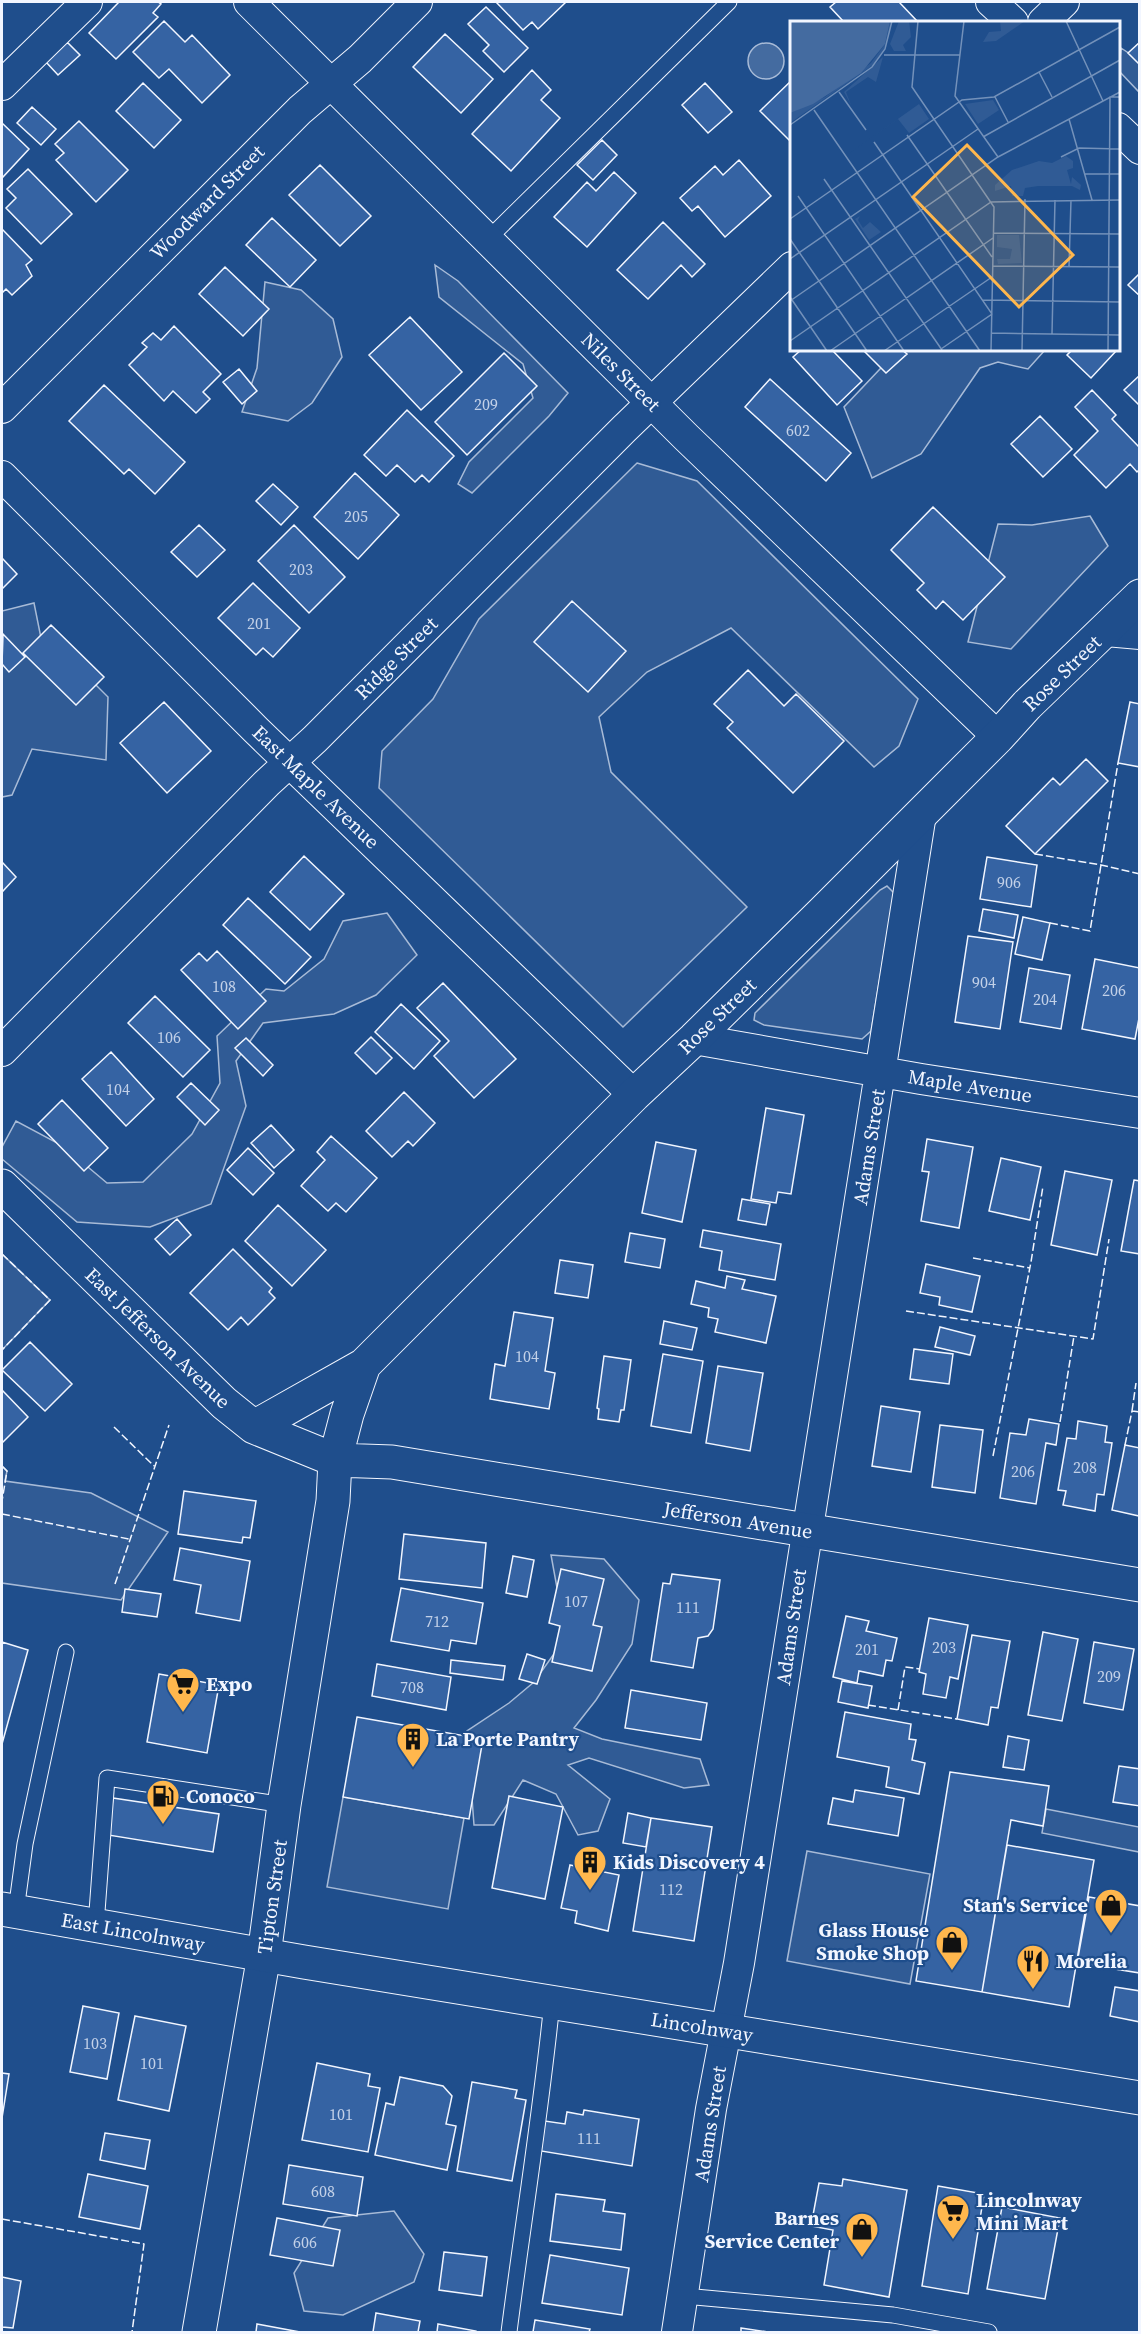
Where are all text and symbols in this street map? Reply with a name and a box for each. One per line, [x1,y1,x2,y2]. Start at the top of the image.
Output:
inset map [790,21,1120,351]
street label: Woodward Street [143,138,271,266]
street label: Niles Street [575,326,667,418]
house number: 209 [474,393,498,415]
house number: 602 [786,419,810,441]
house number: 205 [344,505,368,527]
house number: 203 [289,558,313,580]
street label: Ridge Street [348,610,444,706]
house number: 201 [247,612,271,634]
street label: Rose Street [1017,628,1108,717]
street label: East Maple Avenue [246,719,386,855]
house number: 906 [997,871,1021,893]
street label: Rose Street [672,971,763,1060]
house number: 904 [972,971,996,993]
house number: 108 [212,975,236,997]
house number: 206 [1102,979,1126,1001]
house number: 204 [1033,988,1057,1010]
house number: 106 [157,1026,181,1048]
street label: Maple Avenue [906,1062,1034,1110]
house number: 104 [106,1078,130,1100]
street label: Adams Street [846,1086,892,1207]
street label: East Jefferson Avenue [79,1261,237,1415]
house number: 104 [515,1345,539,1367]
house number: 208 [1073,1456,1097,1478]
house number: 206 [1011,1460,1035,1482]
street label: Jefferson Avenue [660,1494,815,1546]
street label: Adams Street [769,1567,813,1687]
house number: 107 [564,1590,588,1612]
house number: 111 [676,1596,700,1618]
house number: 712 [425,1610,449,1632]
house number: 203 [932,1636,956,1658]
house number: 201 [855,1638,879,1660]
house number: 209 [1097,1665,1121,1687]
supermarket icon: Expo [165,1666,201,1713]
place label: Expo [206,1670,252,1698]
house number: 708 [400,1676,424,1698]
building icon: La Porte Pantry [395,1721,431,1768]
place label: La Porte Pantry [436,1725,579,1753]
fuel station icon: Conoco [145,1778,181,1825]
place label: Conoco [186,1782,255,1810]
street label: Tipton Street [250,1837,294,1956]
building icon: Kids Discovery 4 [572,1844,608,1891]
place label: Kids Discovery 4 [613,1848,765,1876]
house number: 112 [659,1878,683,1900]
shop icon: Stan's Service [1093,1887,1129,1934]
place label: Stan's Service [963,1891,1088,1919]
street label: East Lincolnway [59,1906,208,1959]
place label: Glass House Smoke Shop [816,1916,929,1967]
shop icon: Glass House Smoke Shop [934,1924,970,1971]
restaurant icon: Morelia [1015,1943,1051,1990]
place label: Morelia [1056,1947,1127,1975]
street label: Lincolnway [649,2005,756,2049]
house number: 103 [83,2032,107,2054]
house number: 101 [140,2052,164,2074]
street label: Adams Street [687,2063,733,2184]
house number: 101 [329,2103,353,2125]
house number: 111 [577,2127,601,2149]
house number: 608 [311,2180,335,2202]
place label: Lincolnway Mini Mart [976,2186,1082,2237]
supermarket icon: Lincolnway Mini Mart [935,2193,971,2240]
place label: Barnes Service Center [705,2204,840,2255]
shop icon: Barnes Service Center [844,2211,880,2258]
house number: 606 [293,2231,317,2253]

